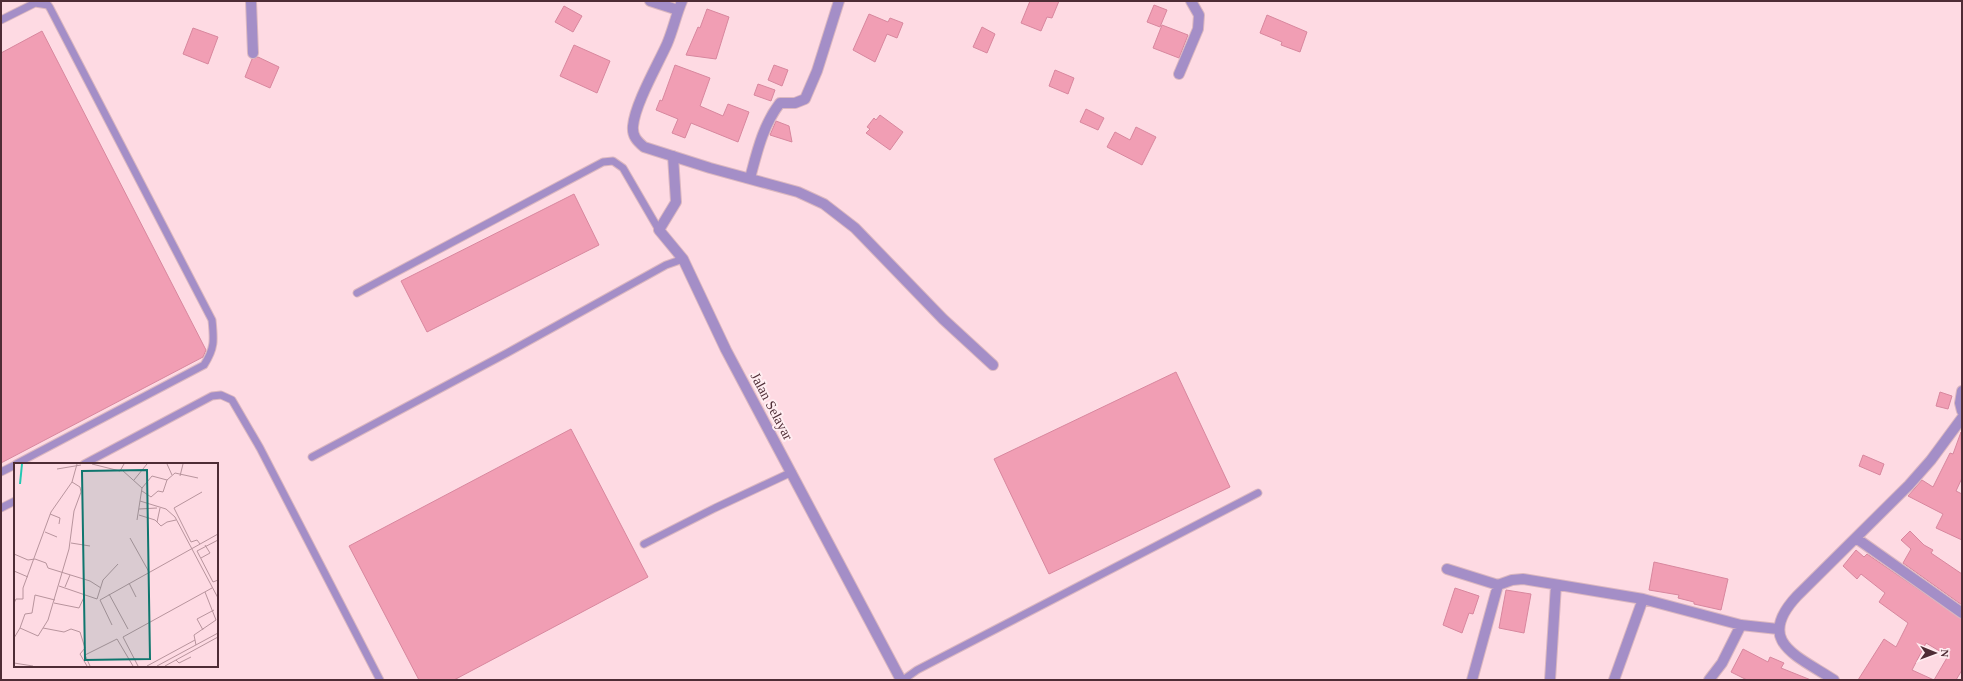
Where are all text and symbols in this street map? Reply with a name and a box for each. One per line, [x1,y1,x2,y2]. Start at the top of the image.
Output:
street label: Jalan Selayar [748,370,796,443]
inset map [14,463,218,667]
north arrow [1915,633,1955,673]
text: N [1939,649,1951,657]

